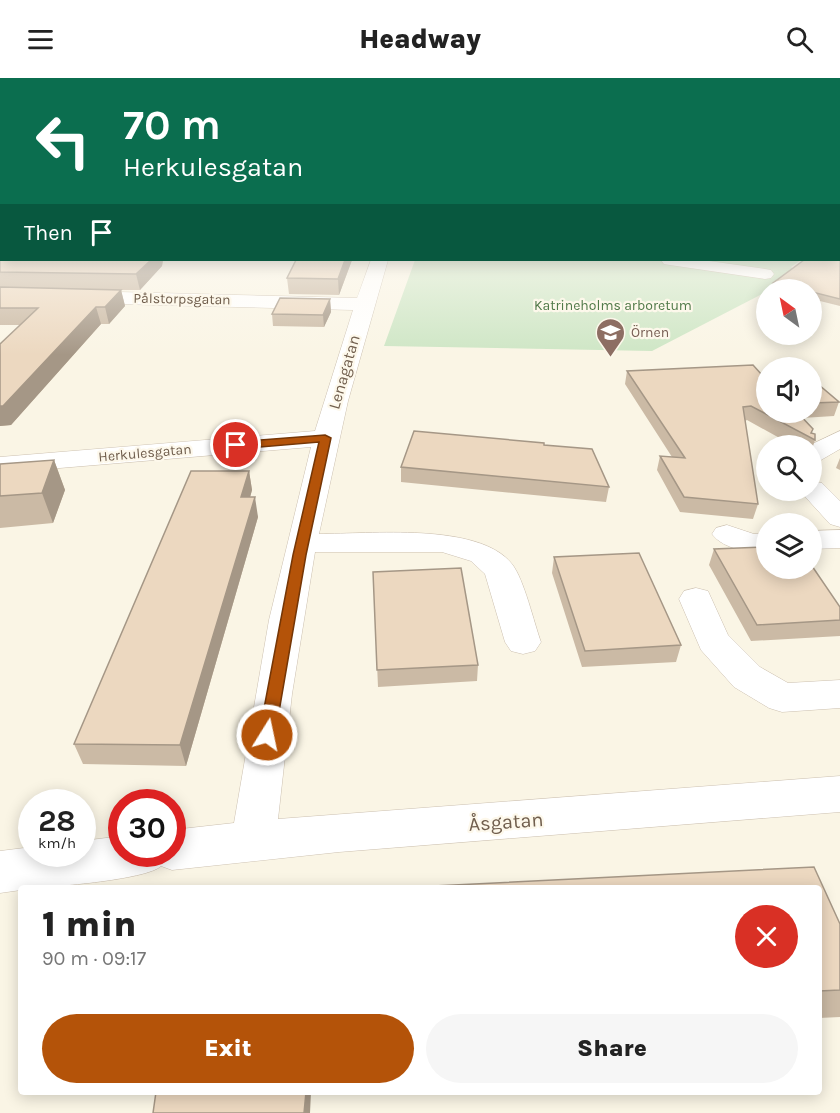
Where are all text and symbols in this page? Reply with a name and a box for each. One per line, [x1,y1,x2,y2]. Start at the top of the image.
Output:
icon: menu [24,23,57,56]
text: Headway [359,23,481,55]
icon: search [783,23,816,56]
text: 70 m [123,100,221,150]
icon: left [24,102,102,180]
text: Herkulesgatan [123,151,303,183]
icon: arrive [85,216,118,249]
text: Then [24,220,73,246]
north arrow [756,279,822,345]
map controls [756,279,822,579]
street label: Pålstorpsgatan [133,290,231,308]
park label: Katrineholms arboretum [534,297,692,314]
school or university icon: Örnen [594,316,626,358]
place label: Örnen [631,324,669,341]
street label: Lenagatan [324,333,364,411]
button: sound [756,357,822,423]
pin [210,419,261,470]
icon: arrive [219,428,252,461]
button: search [756,435,822,501]
street label: Herkulesgatan [98,440,192,466]
button: layers [756,513,822,579]
position arrow [235,703,299,767]
speed limit sign: 30 [108,789,186,867]
text: 28 [38,803,76,839]
street label: Åsgatan [468,808,544,836]
text: km/h [38,834,76,852]
text: 1 min [42,903,136,945]
button: close [735,905,798,968]
text: 90 m · 09:17 [42,947,146,970]
button: Exit [42,1014,414,1083]
button: Share [426,1014,798,1083]

